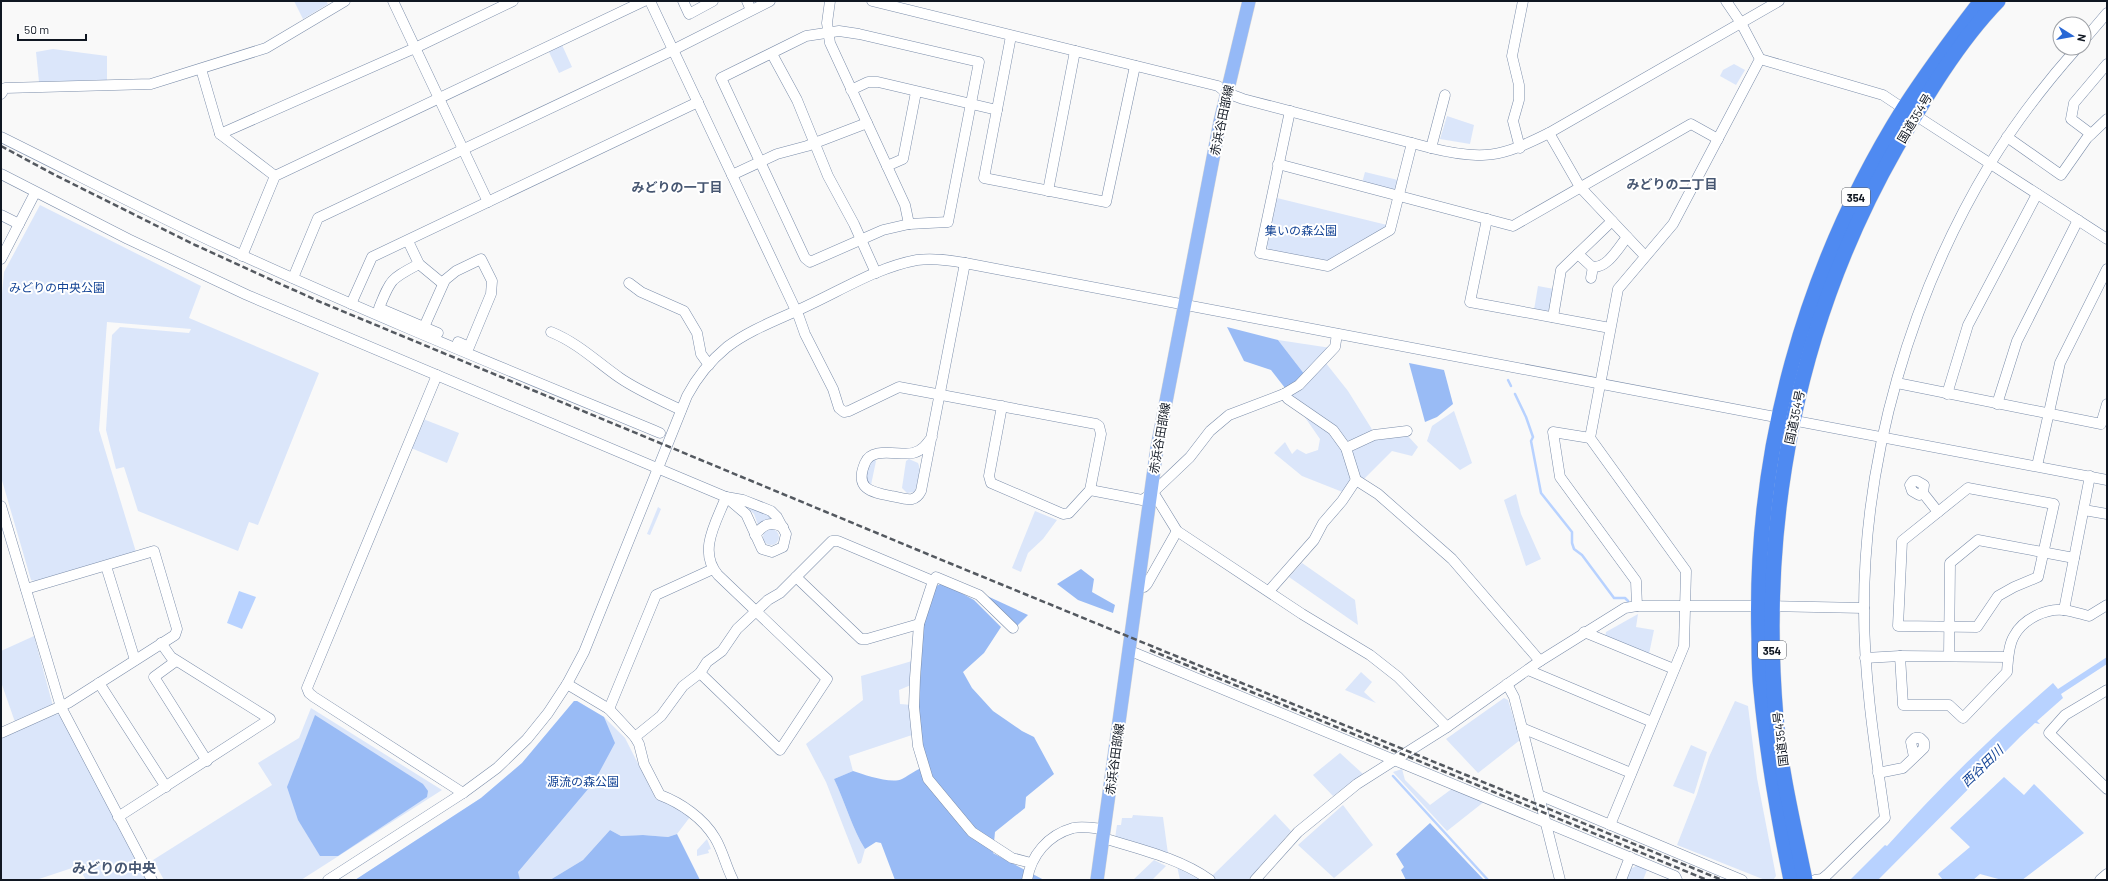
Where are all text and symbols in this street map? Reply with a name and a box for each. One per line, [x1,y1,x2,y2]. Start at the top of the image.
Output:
scale bar [18,16,86,42]
north arrow [2052,16,2092,56]
text: 50 m [24,22,49,36]
text: N [2075,33,2089,43]
street label: 赤浜谷田部線 [1207,83,1235,157]
street label: 国道354号 [1894,91,1934,145]
district label: みどりの二丁目 [1626,176,1718,192]
district label: みどりの一丁目 [631,179,723,195]
road number: 354 [1842,188,1870,206]
park label: 集いの森公園 [1265,223,1337,237]
park label: みどりの中央公園 [9,280,105,294]
street label: 国道354号 [1781,389,1807,445]
street label: 赤浜谷田部線 [1146,401,1172,475]
road number: 354 [1758,641,1786,659]
street label: 国道354号 [1770,711,1790,767]
street label: 赤浜谷田部線 [1102,722,1126,796]
water label: 西谷田川 [1958,741,2008,790]
park label: 源流の森公園 [547,774,619,788]
district label: みどりの中央 [72,859,156,876]

